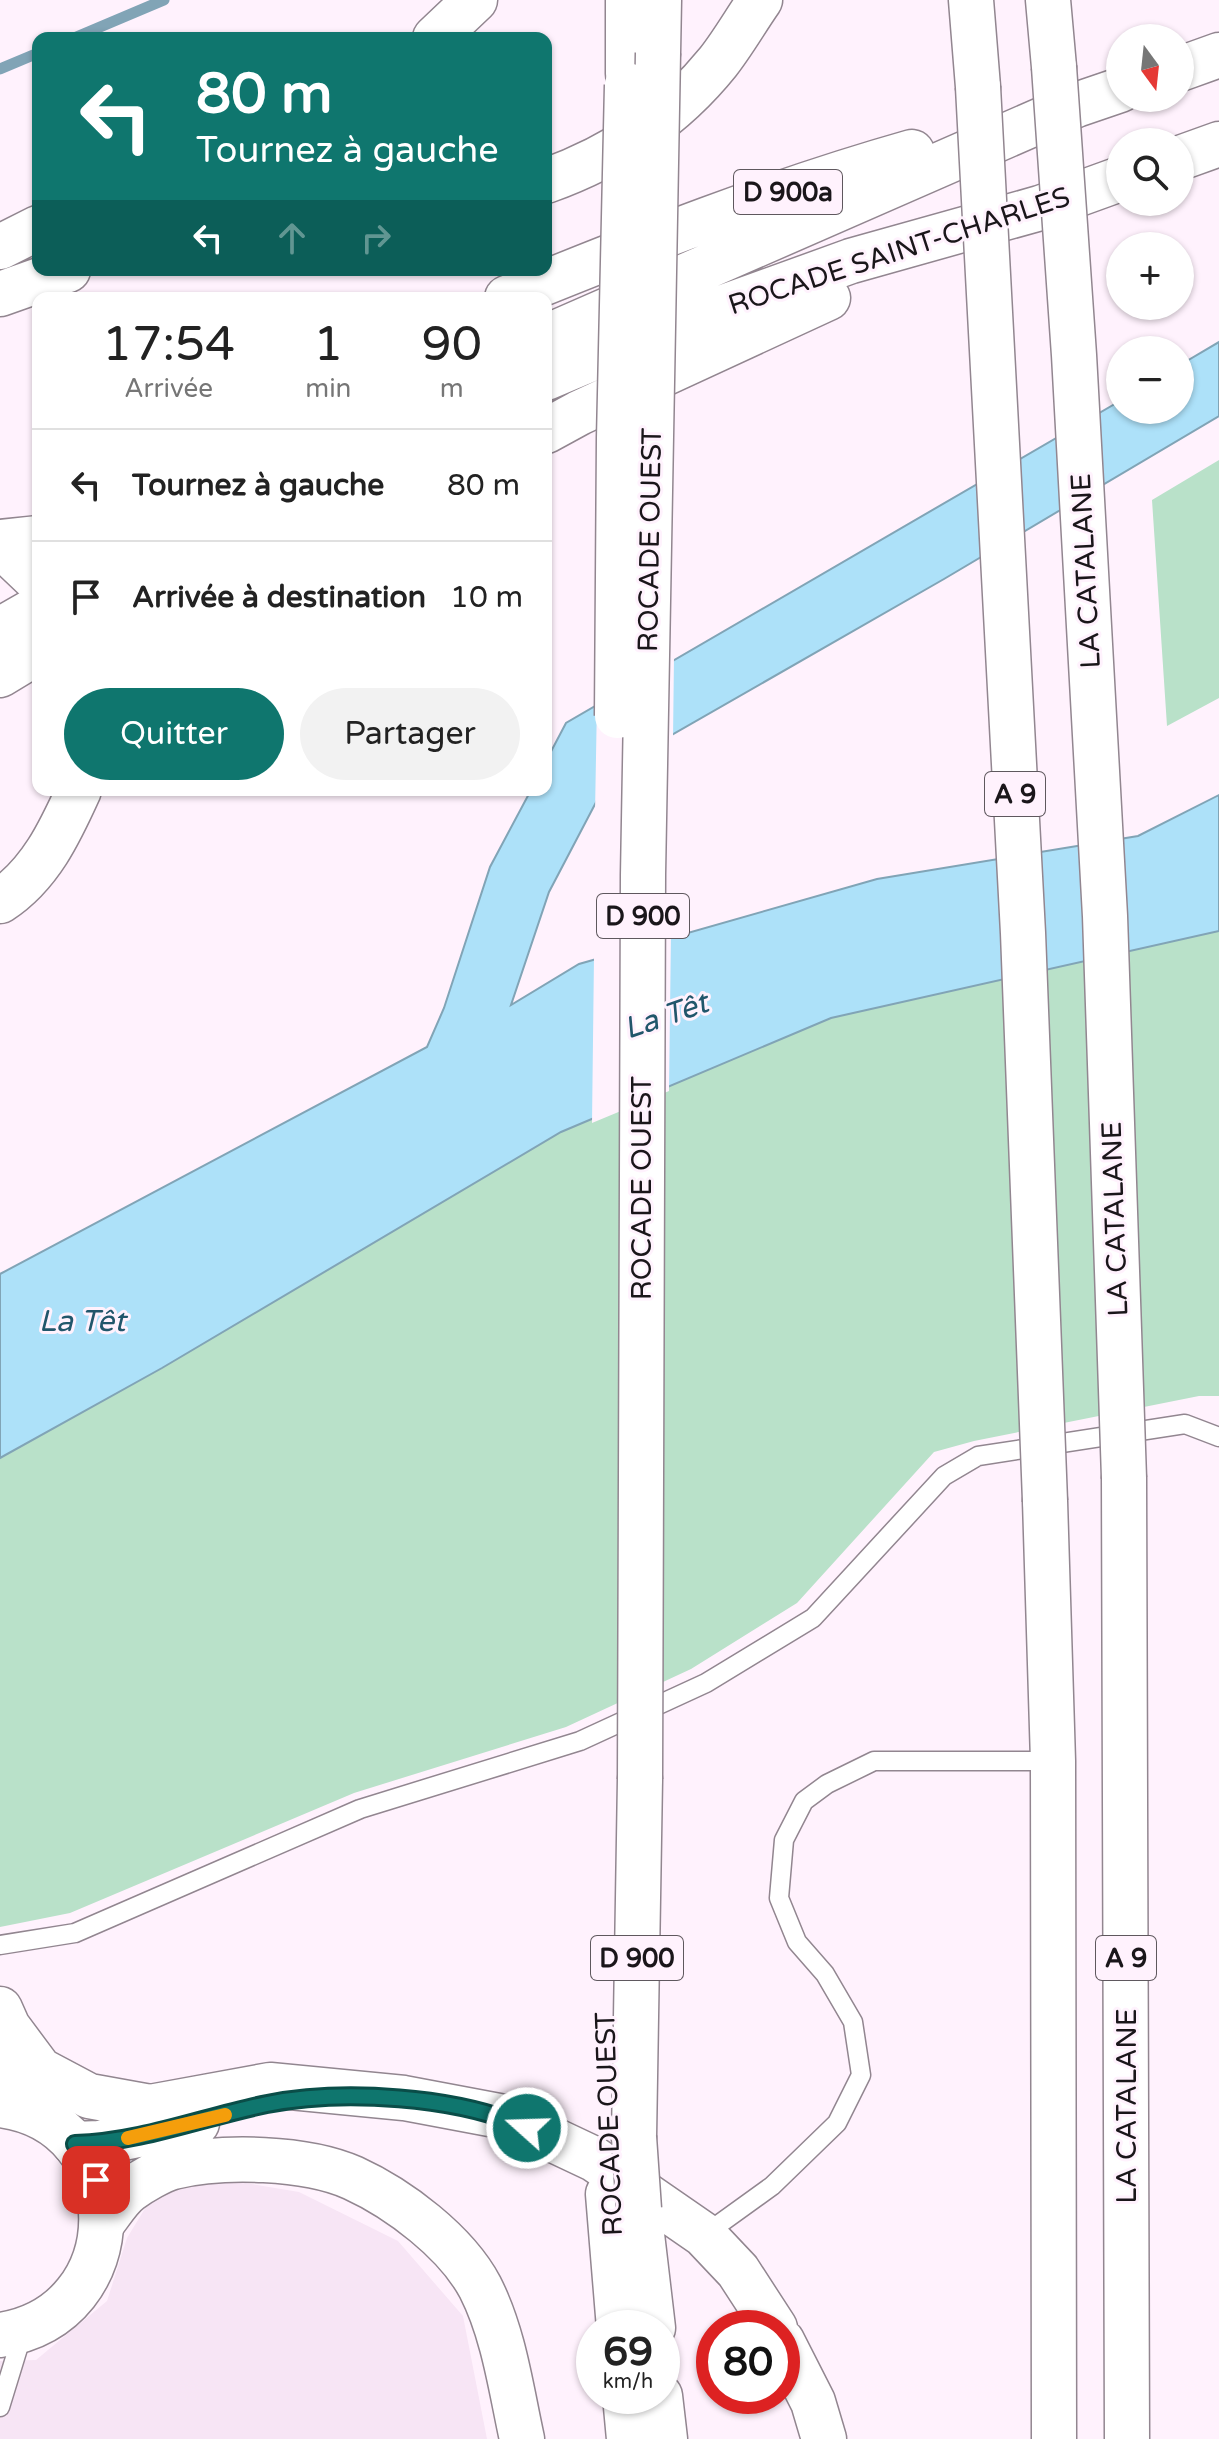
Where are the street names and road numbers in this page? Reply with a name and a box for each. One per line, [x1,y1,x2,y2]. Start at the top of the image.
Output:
road number: D 900a [734,170,842,214]
street label: ROCADE SAINT-CHARLES [724,180,1074,322]
street label: ROCADE OUEST [631,428,669,652]
street label: LA CATALANE [1064,473,1108,669]
road number: A 9 [985,772,1045,816]
road number: D 900 [597,894,689,938]
street label: ROCADE OUEST [625,1076,659,1300]
street label: LA CATALANE [1095,1121,1135,1317]
road number: D 900 [591,1936,683,1980]
road number: A 9 [1096,1936,1156,1980]
street label: LA CATALANE [1110,2008,1144,2204]
street label: ROCADE OUEST [588,2011,630,2237]

